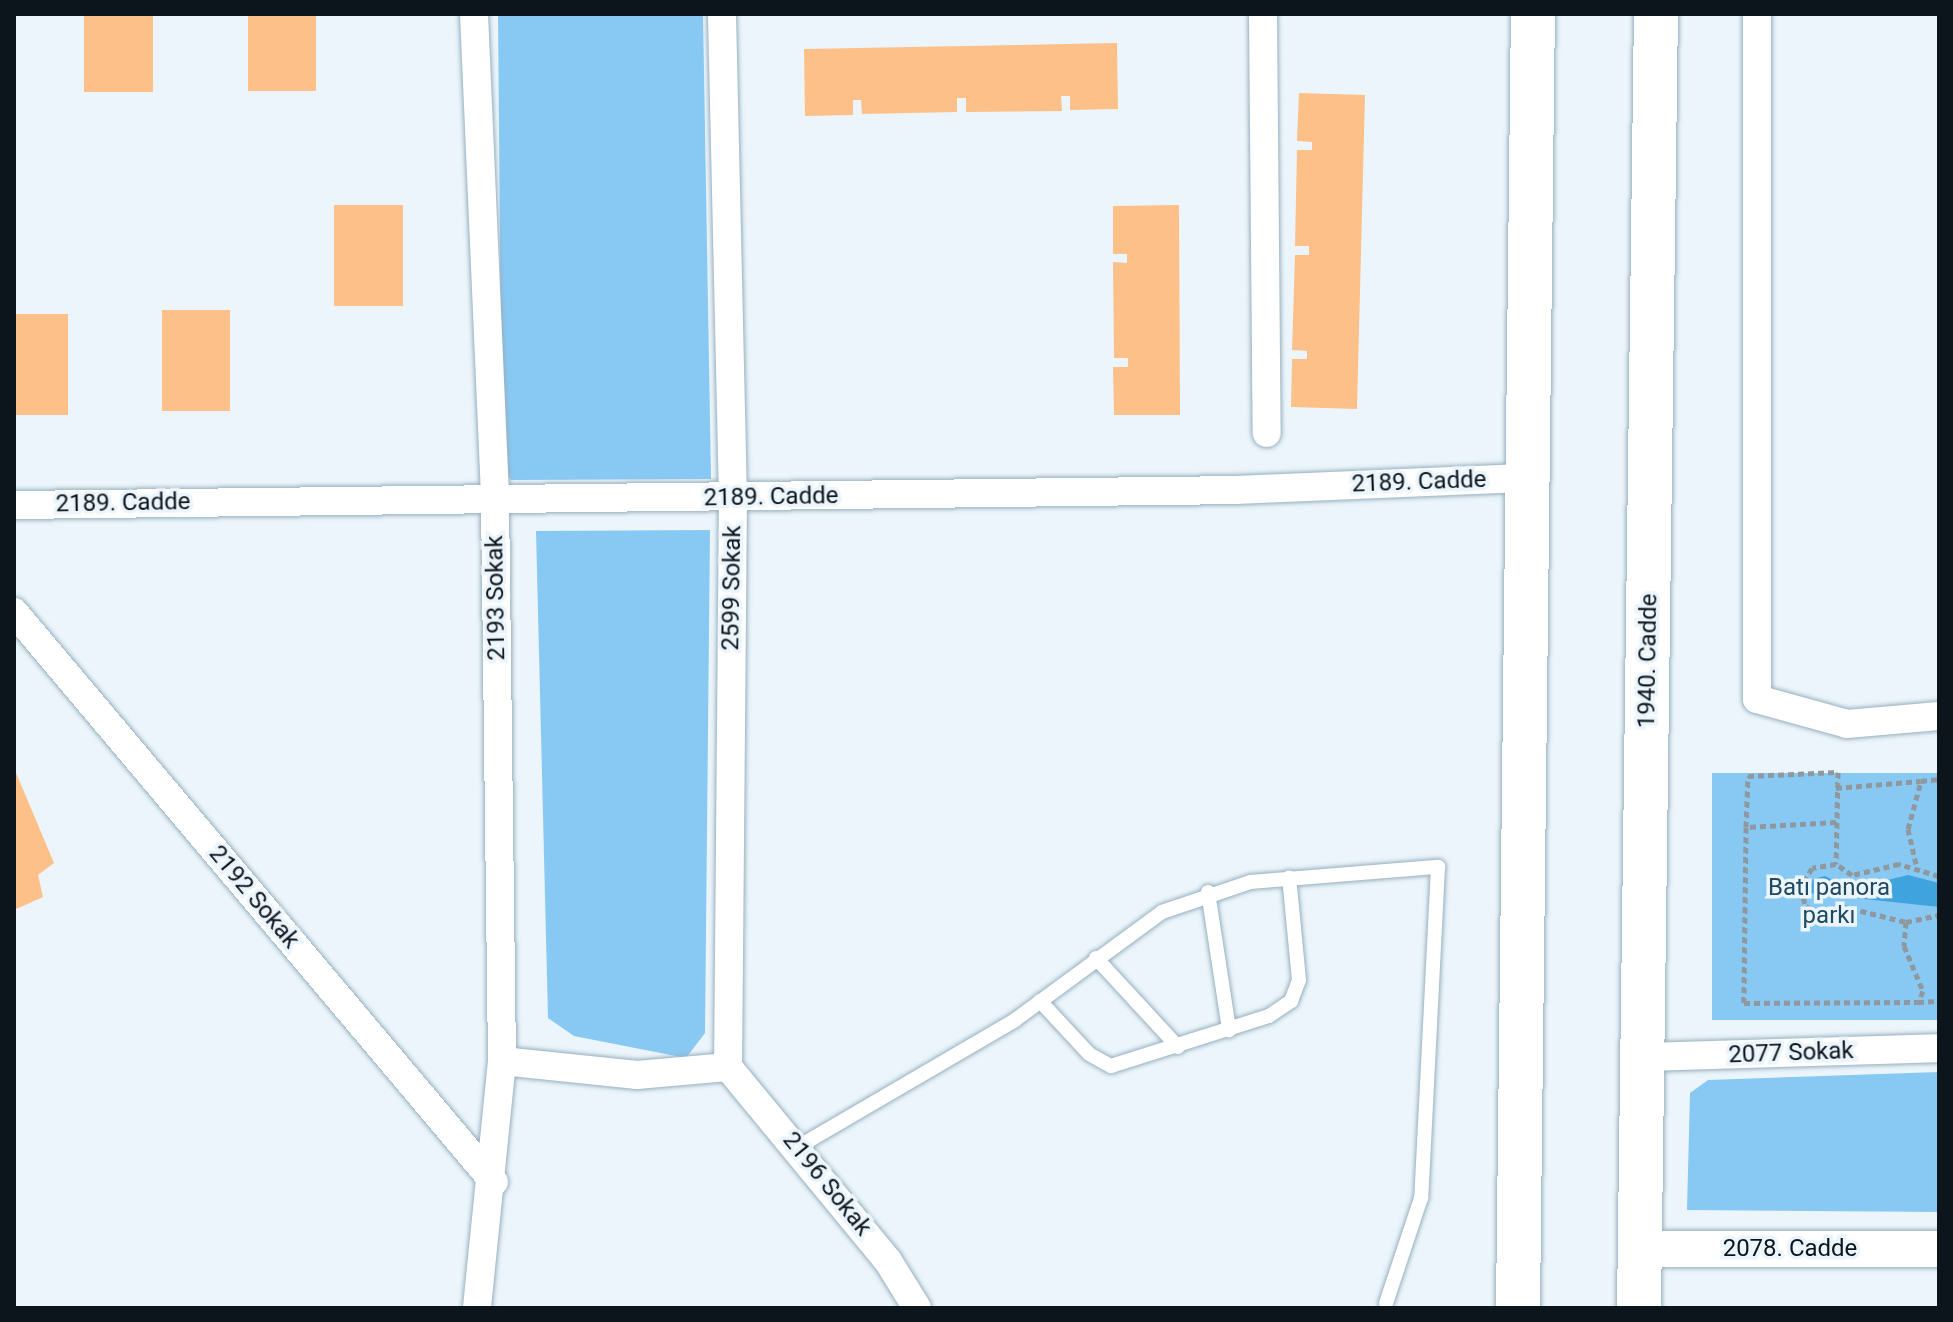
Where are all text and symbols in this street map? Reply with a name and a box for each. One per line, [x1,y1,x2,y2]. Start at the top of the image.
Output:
street label: 2189. Cadde [1351,465,1487,499]
street label: 2189. Cadde [703,481,839,513]
street label: 2189. Cadde [55,487,191,519]
street label: 2599 Sokak [717,525,747,651]
street label: 2193 Sokak [481,535,511,661]
street label: 1940. Cadde [1632,593,1664,729]
street label: 2192 Sokak [203,840,305,954]
park label: Batı panora parkı [1768,874,1890,930]
street label: 2077 Sokak [1728,1036,1854,1070]
street label: 2196 Sokak [776,1126,878,1242]
street label: 2078. Cadde [1723,1235,1857,1263]

